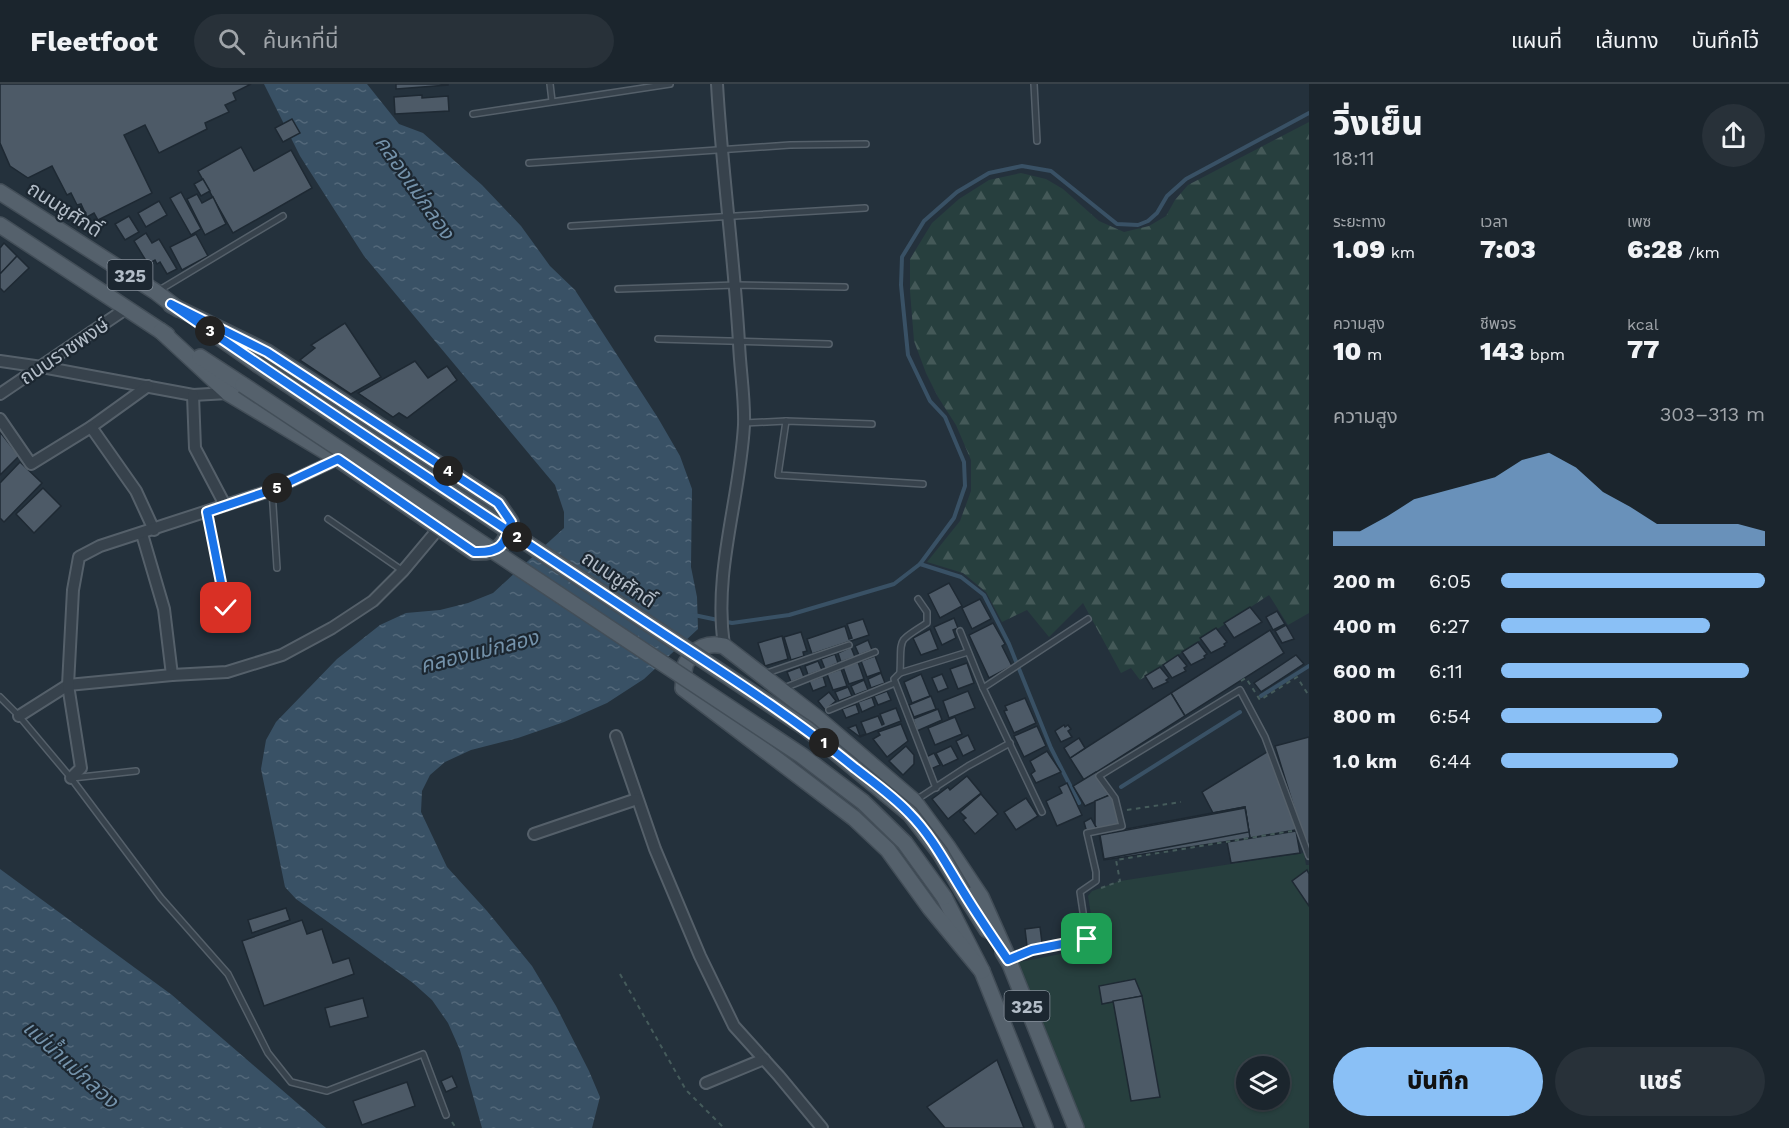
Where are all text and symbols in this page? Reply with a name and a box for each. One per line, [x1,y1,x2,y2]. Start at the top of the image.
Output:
search box [194,14,614,68]
text: Fleetfoot [30,25,158,58]
icon: search [215,25,248,58]
text: ค้นหาที่นี่ [263,28,338,53]
text: แผนที่ [1511,28,1562,53]
text: เส้นทาง [1595,28,1659,53]
text: บันทึกไว้ [1692,28,1759,53]
text: วิ่งเย็น [1333,104,1423,143]
button: share [1702,104,1765,167]
water label: คลองแม่กลอง [370,130,461,245]
text: 18:11 [1333,146,1375,170]
street label: ถนนชูศักดิ์ [23,176,107,243]
text: ระยะทาง [1333,212,1386,231]
text: เวลา [1480,212,1508,231]
text: เพซ [1627,212,1651,231]
text: 1.09 [1333,234,1385,264]
text: 7:03 [1480,234,1536,264]
text: 6:28 [1627,234,1683,264]
text: km [1385,243,1415,262]
text: /km [1683,243,1720,262]
road number: 325 [108,260,152,290]
street label: ถนนราชพงษ์ [15,312,114,390]
text: ความสูง [1333,314,1385,333]
text: ชีพจร [1480,314,1516,333]
text: kcal [1627,315,1659,334]
pin: 3 [195,316,225,346]
text: 3 [205,321,215,340]
text: 77 [1627,334,1660,364]
text: 10 [1333,336,1362,366]
text: 143 [1480,336,1524,366]
text: m [1362,345,1382,364]
text: bpm [1524,345,1565,364]
text: 303–313 m [1660,402,1765,426]
text: ความสูง [1333,404,1398,428]
pin: 4 [433,456,463,486]
text: 4 [443,461,453,480]
pin: 5 [262,473,292,503]
text: 5 [272,478,282,497]
pin: 2 [502,522,532,552]
text: 2 [512,527,522,546]
street label: ถนนชูศักดิ์ [577,545,661,613]
text: 200 m [1333,569,1395,593]
text: 6:05 [1429,569,1471,593]
pin [200,582,251,633]
icon: check [209,591,242,624]
text: 400 m [1333,614,1396,638]
text: 6:27 [1429,614,1470,638]
water label: คลองแม่กลอง [417,624,542,678]
text: 600 m [1333,659,1396,683]
text: 6:11 [1429,659,1463,683]
text: 800 m [1333,704,1396,728]
text: 6:54 [1429,704,1471,728]
pin: 1 [809,728,839,758]
text: 1 [821,733,827,752]
text: 1.0 km [1333,749,1397,773]
text: 6:44 [1429,749,1472,773]
pin [1061,913,1112,964]
icon: arrive [1070,922,1103,955]
road number: 325 [1004,991,1050,1021]
water label: แม่น้ำแม่กลอง [18,1013,126,1114]
button: บันทึก [1333,1047,1543,1116]
button: แชร์ [1555,1047,1765,1116]
map controls [1236,1056,1290,1110]
button: layers [1236,1056,1290,1110]

